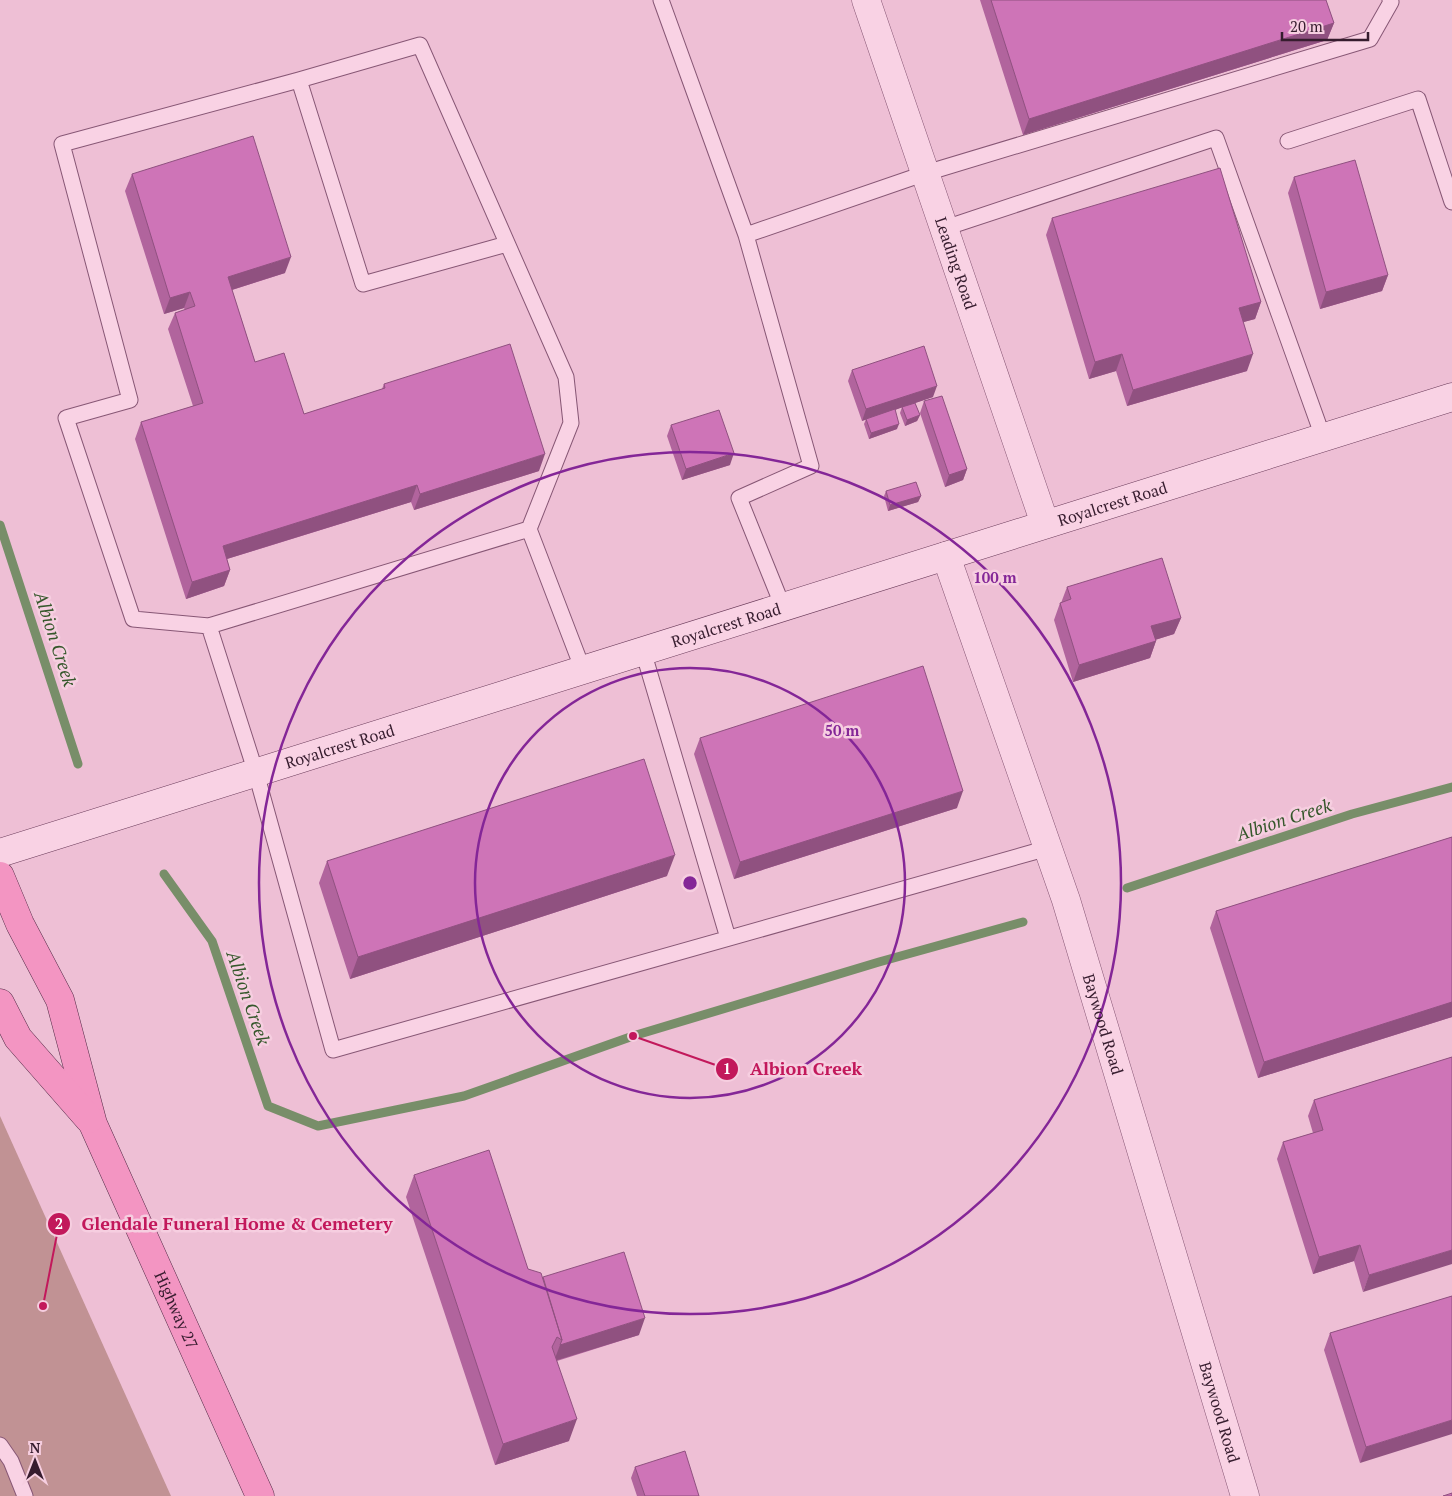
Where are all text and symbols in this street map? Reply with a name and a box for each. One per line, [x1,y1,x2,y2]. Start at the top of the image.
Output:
scale bar [1282,10,1368,42]
text: 20 m [1290,16,1323,36]
street label: Leading Road [930,214,982,312]
street label: Royalcrest Road [1055,476,1170,531]
text: 100 m [973,567,1017,587]
water label: Albion Creek [29,587,83,690]
street label: Royalcrest Road [669,597,784,653]
street label: Royalcrest Road [282,719,397,774]
text: 50 m [825,720,860,740]
water label: Albion Creek [1232,792,1335,846]
centre of rings [681,874,699,892]
water label: Albion Creek [221,946,276,1048]
street label: Baywood Road [1078,971,1129,1077]
callout: Albion Creek [715,1052,872,1085]
text: Albion Creek [750,1056,863,1080]
text: 1 [723,1058,731,1078]
callout: Glendale Funeral Home & Cemetery [47,1207,403,1240]
text: Glendale Funeral Home & Cemetery [81,1211,393,1235]
text: 2 [55,1213,63,1233]
street label: Highway 27 [149,1268,204,1352]
street label: Baywood Road [1194,1359,1245,1465]
north arrow [10,1436,60,1486]
text: N [30,1438,41,1457]

